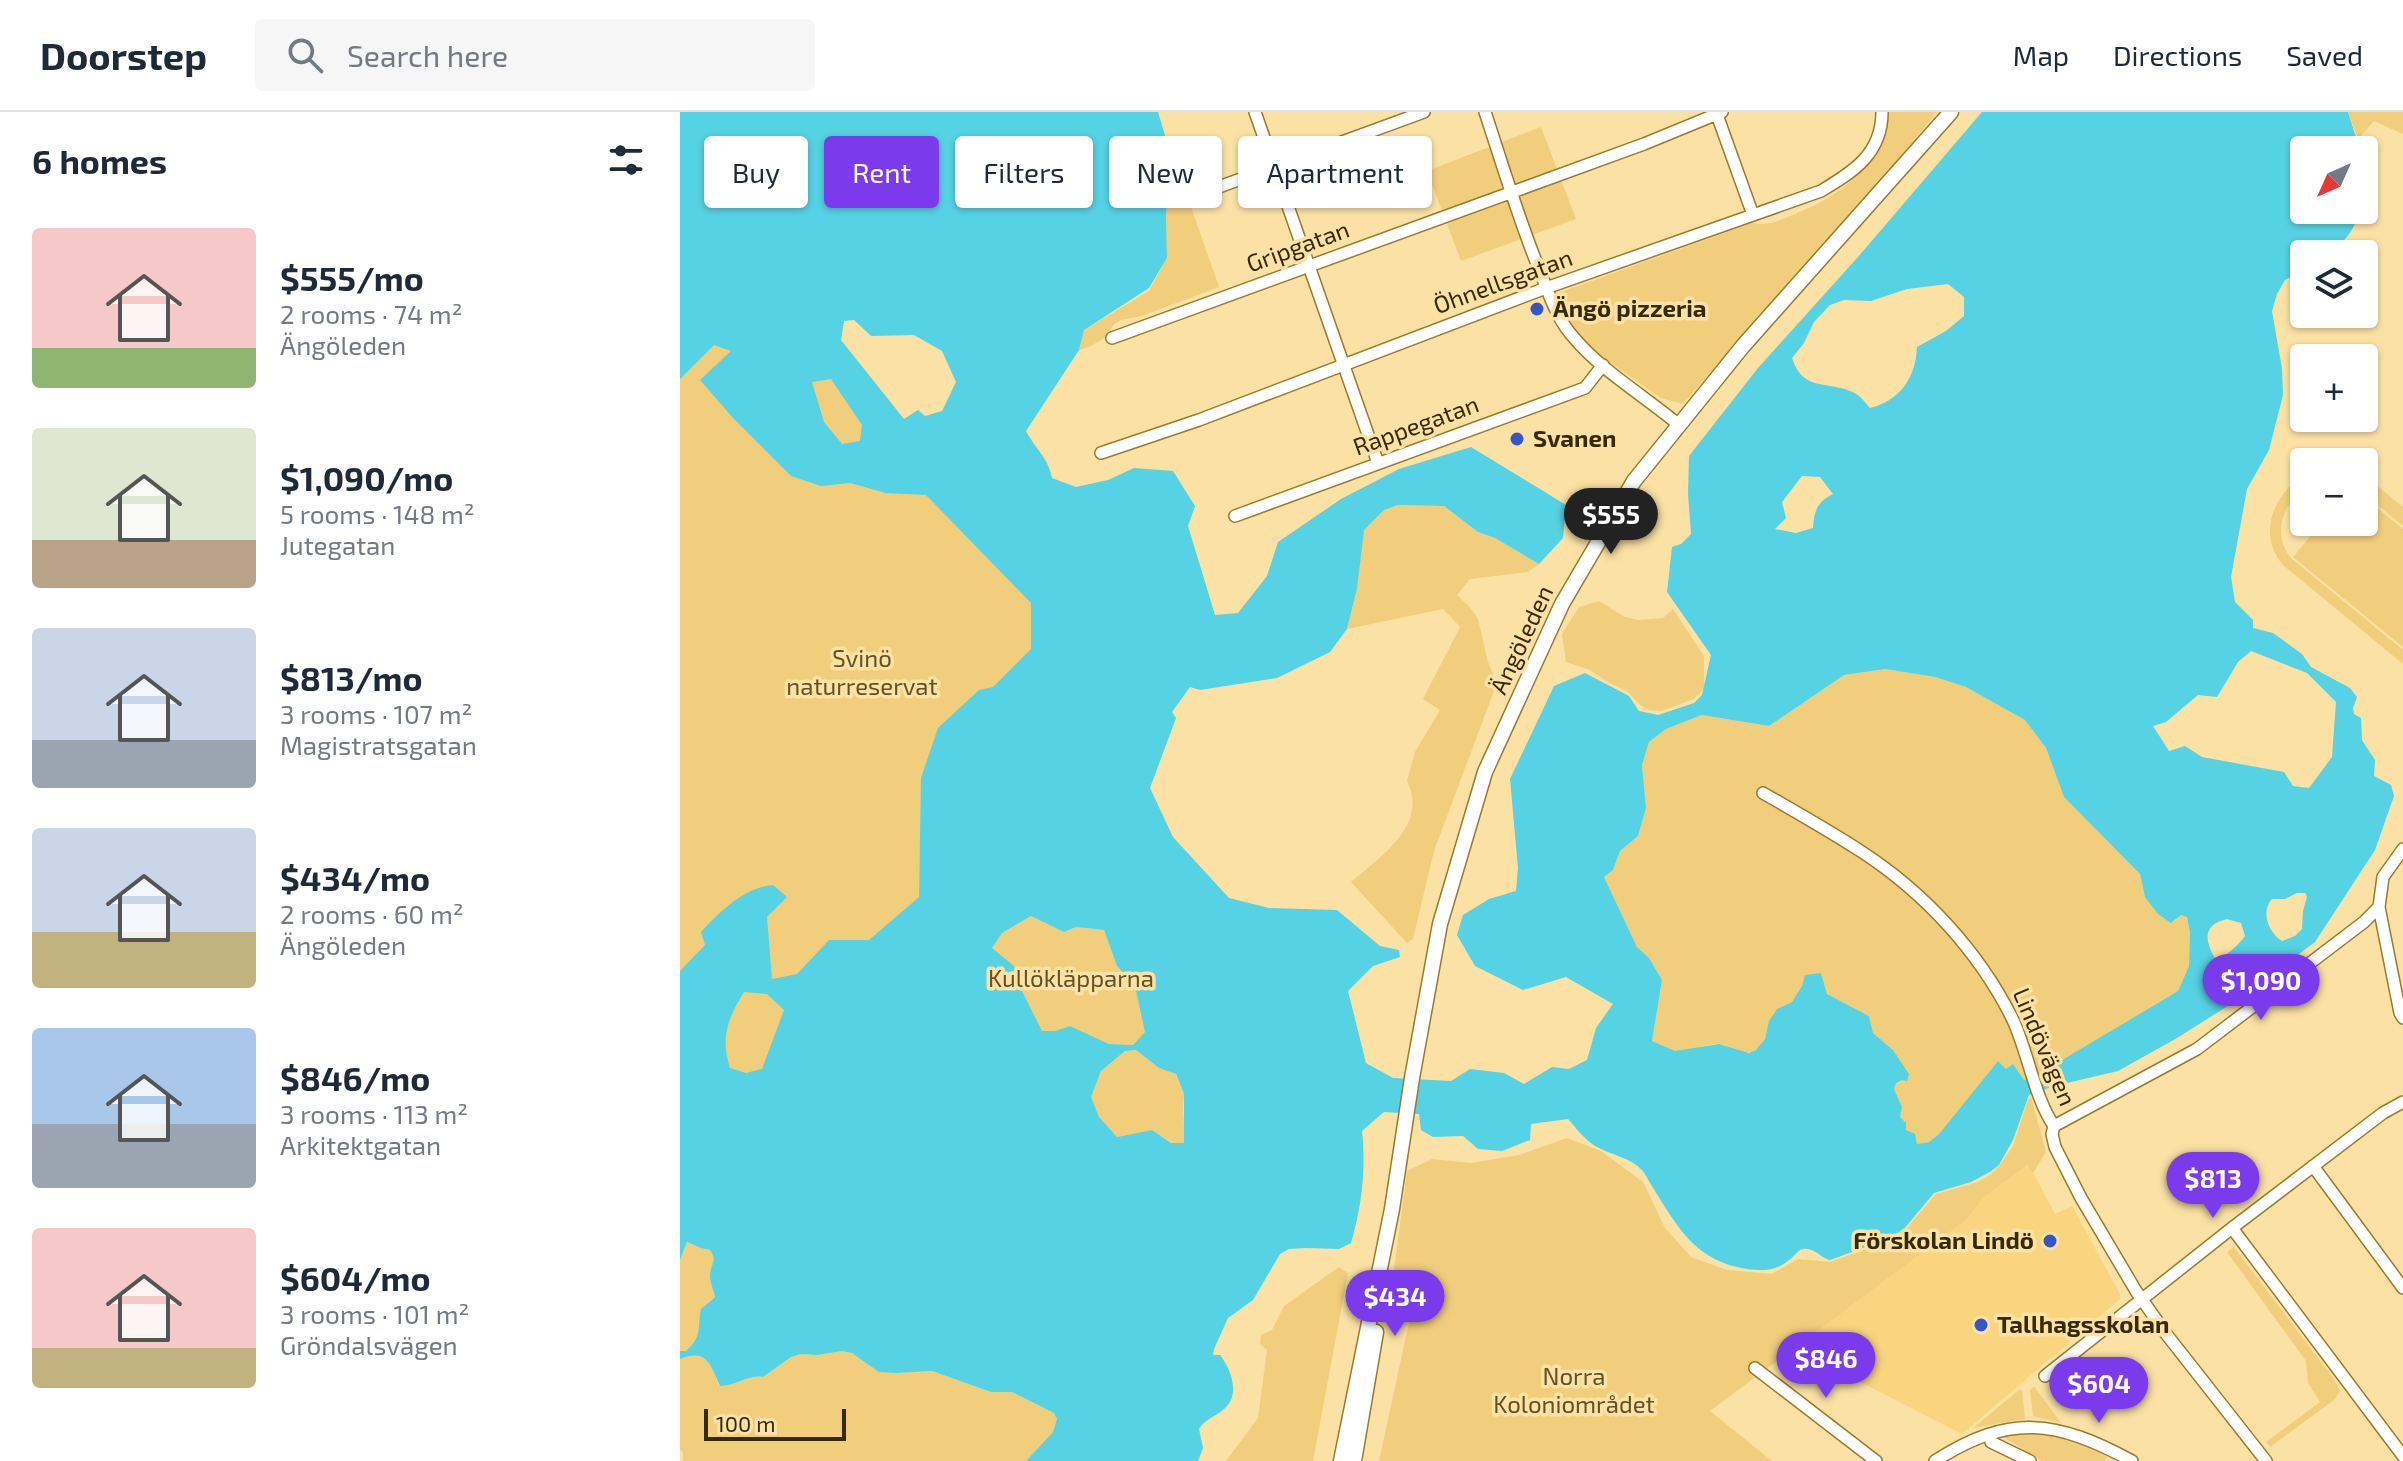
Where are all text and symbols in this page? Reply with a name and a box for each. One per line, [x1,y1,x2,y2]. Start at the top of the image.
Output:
search box [255,19,815,91]
text: Doorstep [40,32,207,78]
icon: search [283,33,327,77]
text: Search here [347,37,508,73]
text: Map [2013,38,2069,72]
text: Directions [2113,38,2242,72]
text: Saved [2286,38,2363,72]
chip: Buy [704,136,808,208]
chip: Rent [824,136,939,208]
chip: Filters [955,136,1093,208]
chip: New [1109,136,1222,208]
chip: Apartment [1238,136,1432,208]
north arrow [2290,136,2378,224]
map controls [2290,136,2378,536]
icon: filters [604,138,648,182]
text: 6 homes [32,140,167,181]
street label: Gripgatan [1242,214,1353,278]
button: layers [2290,240,2378,328]
street label: Öhnellsgatan [1429,242,1576,319]
text: $555/mo [280,257,424,298]
icon: home [96,260,192,356]
place label: Ängö pizzeria [1553,293,1707,322]
text: 2 rooms · 74 m² [280,298,462,329]
marker: Ängö pizzeria [1528,300,1546,318]
text: Ängöleden [280,329,406,360]
button: + [2290,344,2378,432]
street label: Rappegatan [1349,388,1482,461]
place label: Svanen [1533,423,1616,452]
marker: Svanen [1508,430,1526,448]
button: − [2290,448,2378,536]
text: $1,090/mo [280,457,453,498]
icon: home [96,460,192,556]
pin: $555 [1564,488,1658,556]
text: 5 rooms · 148 m² [280,498,475,529]
text: $555 [1582,498,1640,529]
text: Jutegatan [280,529,395,560]
street label: Ängöleden [1483,580,1558,698]
park label: Svinö naturreservat [786,643,938,700]
text: $813/mo [280,657,423,698]
icon: home [96,660,192,756]
text: 3 rooms · 107 m² [280,698,472,729]
text: Magistratsgatan [280,729,477,760]
text: $434/mo [280,857,430,898]
icon: home [96,860,192,956]
text: 2 rooms · 60 m² [280,898,464,929]
text: Ängöleden [280,929,406,960]
pin: $1,090 [2196,954,2326,1022]
park label: Kullökläpparna [988,963,1154,992]
text: $1,090 [2221,964,2301,995]
street label: Lindövägen [2008,983,2083,1110]
text: $846/mo [280,1057,430,1098]
icon: home [96,1060,192,1156]
text: 3 rooms · 113 m² [280,1098,468,1129]
text: Arkitektgatan [280,1129,441,1160]
pin: $813 [2166,1152,2260,1220]
text: $813 [2184,1162,2242,1193]
place label: Förskolan Lindö [1853,1225,2034,1254]
marker: Förskolan Lindö [2041,1232,2059,1250]
text: $604/mo [280,1257,431,1298]
icon: home [96,1260,192,1356]
pin: $434 [1348,1270,1442,1338]
text: $434 [1364,1280,1426,1311]
text: 3 rooms · 101 m² [280,1298,469,1329]
place label: Tallhagsskolan [1997,1309,2169,1338]
marker: Tallhagsskolan [1972,1316,1990,1334]
text: Gröndalsvägen [280,1329,458,1360]
pin: $846 [1779,1332,1873,1400]
text: $846 [1794,1342,1858,1373]
pin: $604 [2052,1357,2146,1425]
park label: Norra Koloniområdet [1493,1361,1655,1418]
text: $604 [2067,1367,2131,1398]
scale bar [704,1405,846,1441]
text: 100 m [716,1410,775,1436]

